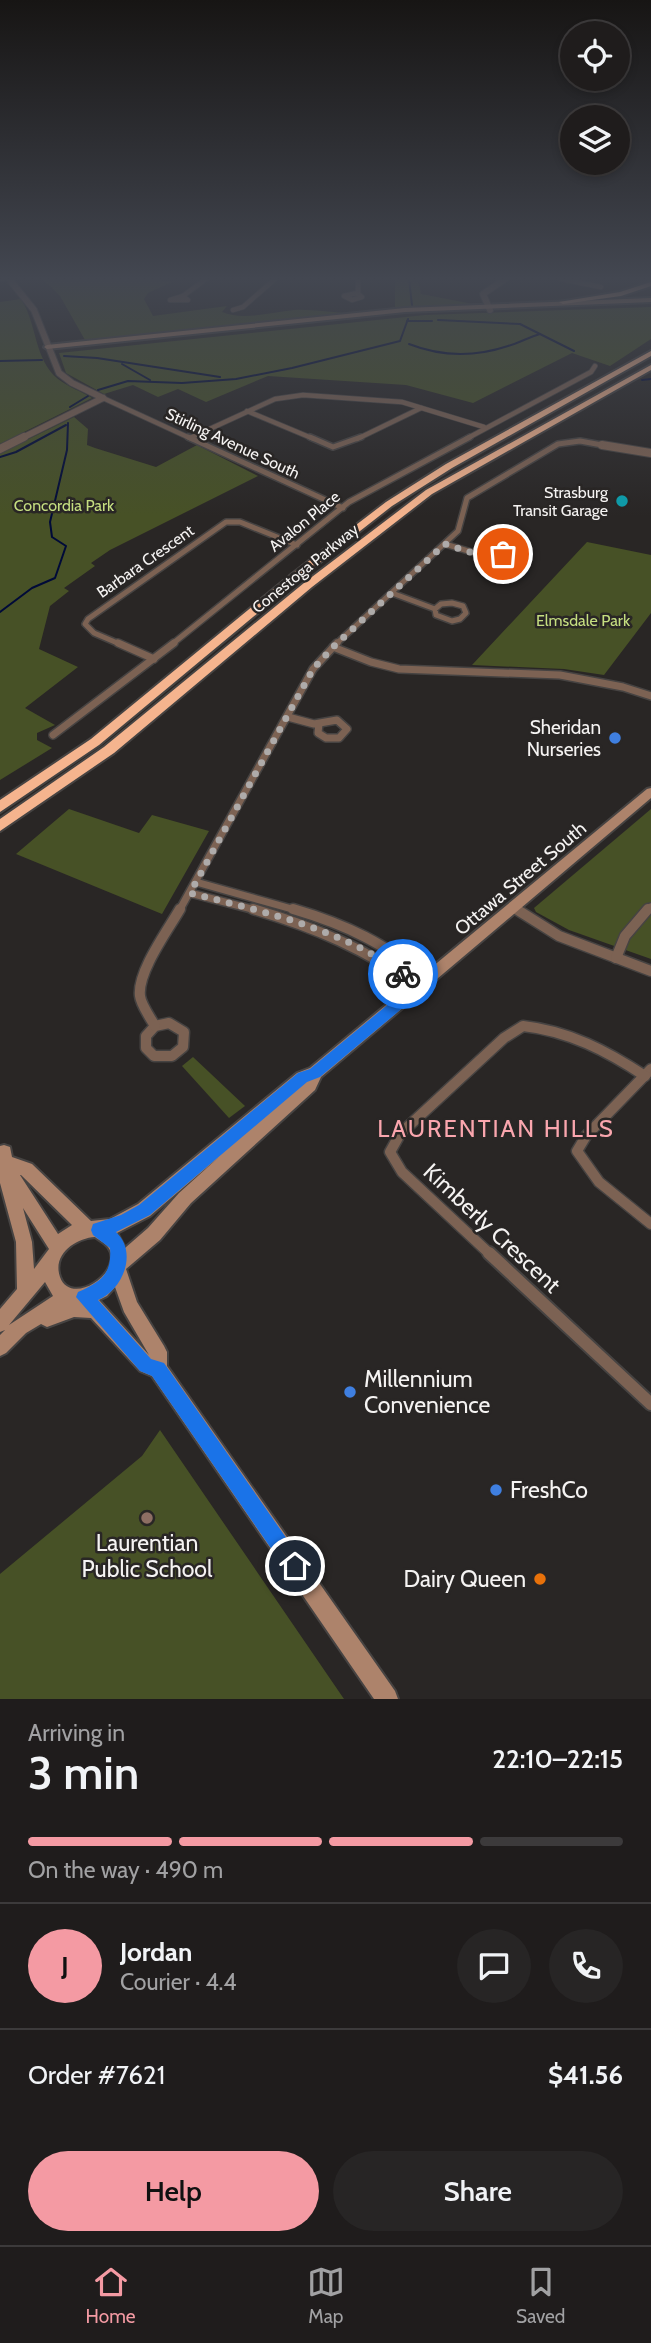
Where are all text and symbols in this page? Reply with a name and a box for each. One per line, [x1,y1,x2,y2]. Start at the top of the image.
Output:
map controls [560,21,630,175]
button: locate [560,21,630,91]
button: layers [560,105,630,175]
street label: Stirling Avenue South [163,404,303,483]
place label: Strasburg Transit Garage [513,483,609,520]
street label: Avalon Place [265,487,344,556]
marker: Strasburg Transit Garage [614,493,630,509]
park label: Concordia Park [14,496,115,515]
street label: Conestoga Parkway [248,520,362,617]
street label: Barbara Crescent [93,521,198,602]
pin [473,524,533,584]
icon: bag [484,535,522,573]
park label: Elmsdale Park [536,611,631,630]
place label: Sheridan Nurseries [527,716,601,761]
marker: Sheridan Nurseries [607,730,623,746]
street label: Ottawa Street South [450,817,591,940]
courier [368,939,438,1009]
icon: bike [384,955,422,993]
district label: LAURENTIAN HILLS [377,1114,615,1143]
street label: Kimberly Crescent [418,1157,567,1299]
place label: Millennium Convenience [364,1365,491,1419]
marker: Millennium Convenience [342,1384,358,1400]
place label: FreshCo [510,1476,588,1504]
marker: FreshCo [488,1482,504,1498]
marker: Laurentian Public School [139,1510,155,1526]
place label: Laurentian Public School [82,1529,213,1583]
pin [265,1536,325,1596]
icon: home [276,1547,314,1585]
place label: Dairy Queen [403,1565,526,1593]
marker: Dairy Queen [532,1571,548,1587]
text: Arriving in [28,1719,125,1747]
text: 22:10–22:15 [492,1743,623,1775]
text: 3 min [28,1745,139,1801]
text: On the way · 490 m [28,1856,223,1884]
button: chat [457,1929,531,2003]
button: phone [549,1929,623,2003]
text: Jordan [120,1936,192,1968]
text: J [61,1950,69,1982]
text: Courier · 4.4 [120,1968,237,1996]
text: Order #7621 [28,2059,165,2091]
text: $41.56 [548,2059,623,2091]
button: Help [28,2151,319,2231]
button: Share [333,2151,623,2231]
tab: Home [86,2263,136,2328]
tab: Map [307,2263,345,2328]
tab: Saved [516,2263,565,2328]

